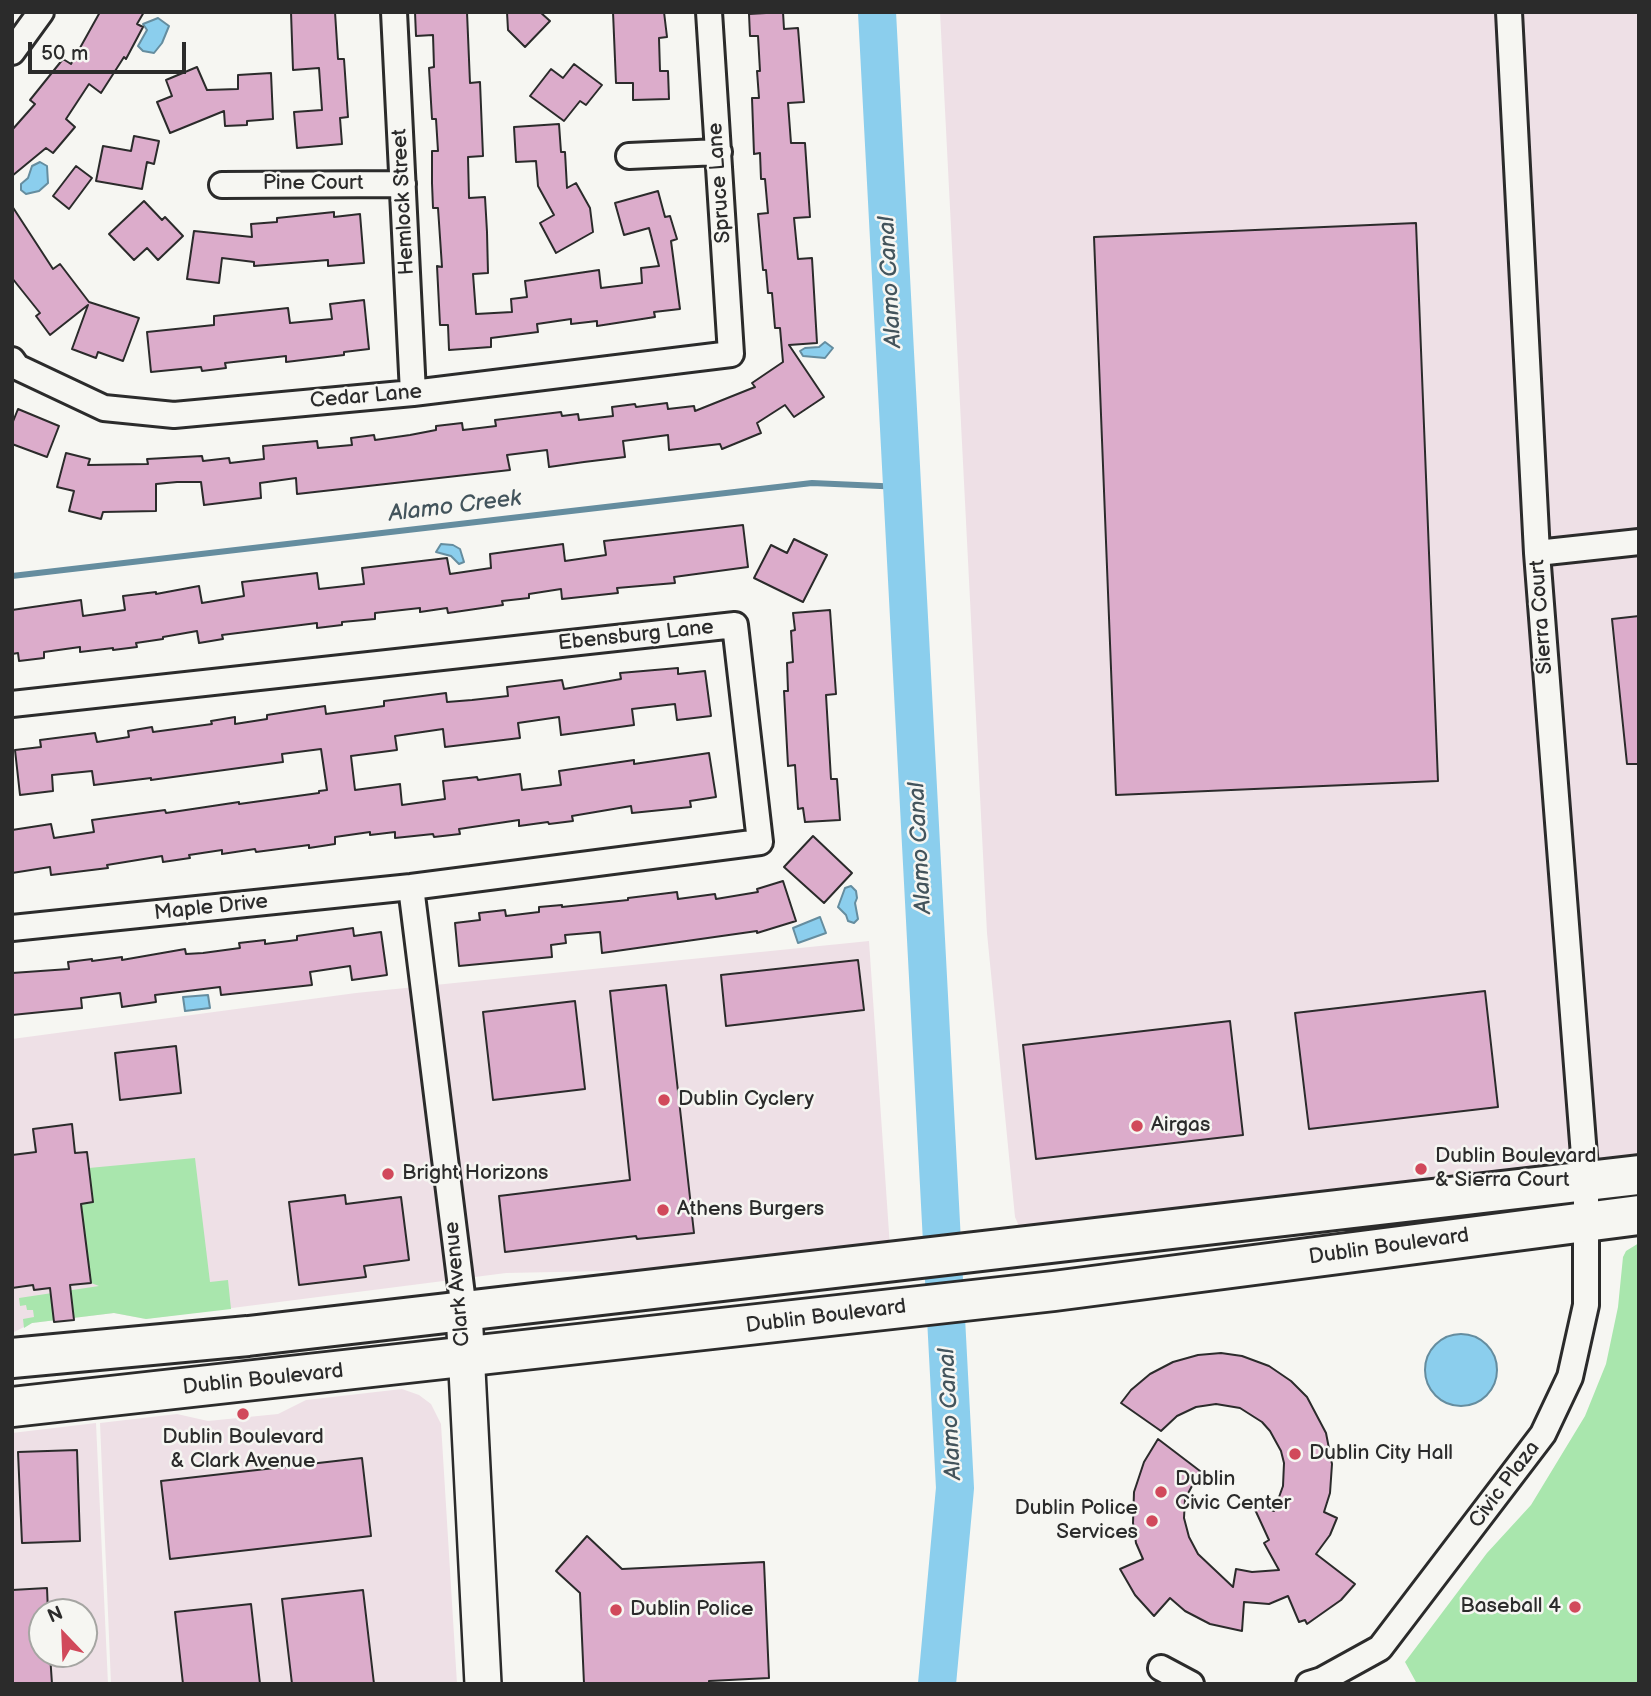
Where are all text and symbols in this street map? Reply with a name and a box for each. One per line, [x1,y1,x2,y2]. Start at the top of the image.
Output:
scale bar [32,28,189,72]
text: 50 m [41,41,88,66]
street label: Spruce Lane [703,122,737,244]
street label: Hemlock Street [388,128,420,276]
street label: Pine Court [263,171,363,197]
water label: Alamo Canal [874,216,908,348]
street label: Cedar Lane [309,380,423,414]
water label: Alamo Creek [387,485,523,529]
street label: Sierra Court [1525,559,1559,675]
street label: Ebensburg Lane [557,615,715,657]
water label: Alamo Canal [904,782,938,914]
street label: Maple Drive [153,889,269,927]
place label: Dublin Cyclery [678,1087,814,1113]
marker: Dublin Cyclery [656,1092,672,1108]
place label: Airgas [1151,1113,1210,1139]
marker: Airgas [1129,1118,1145,1134]
place label: Dublin Boulevard & Sierra Court [1435,1144,1597,1194]
place label: Bright Horizons [402,1161,548,1187]
marker: Dublin Boulevard & Sierra Court [1413,1161,1429,1177]
marker: Bright Horizons [380,1166,396,1182]
place label: Athens Burgers [677,1197,824,1223]
marker: Athens Burgers [655,1202,671,1218]
street label: Clark Avenue [440,1220,476,1348]
street label: Dublin Boulevard [1307,1223,1471,1271]
street label: Dublin Boulevard [744,1295,908,1339]
water label: Alamo Canal [934,1348,968,1480]
street label: Dublin Boulevard [181,1359,345,1401]
marker: Dublin Boulevard & Clark Avenue [235,1406,251,1422]
place label: Dublin Boulevard & Clark Avenue [162,1425,324,1475]
street label: Civic Plaza [1464,1437,1546,1533]
place label: Dublin City Hall [1309,1441,1453,1467]
marker: Dublin City Hall [1287,1446,1303,1462]
place label: Dublin Civic Center [1175,1467,1291,1517]
marker: Dublin Civic Center [1153,1484,1169,1500]
place label: Dublin Police Services [1015,1496,1138,1546]
marker: Dublin Police Services [1144,1513,1160,1529]
place label: Baseball 4 [1460,1594,1561,1620]
place label: Dublin Police [630,1597,753,1623]
north arrow [28,1598,98,1668]
marker: Baseball 4 [1567,1599,1583,1615]
text: N [44,1602,66,1628]
marker: Dublin Police [608,1602,624,1618]

